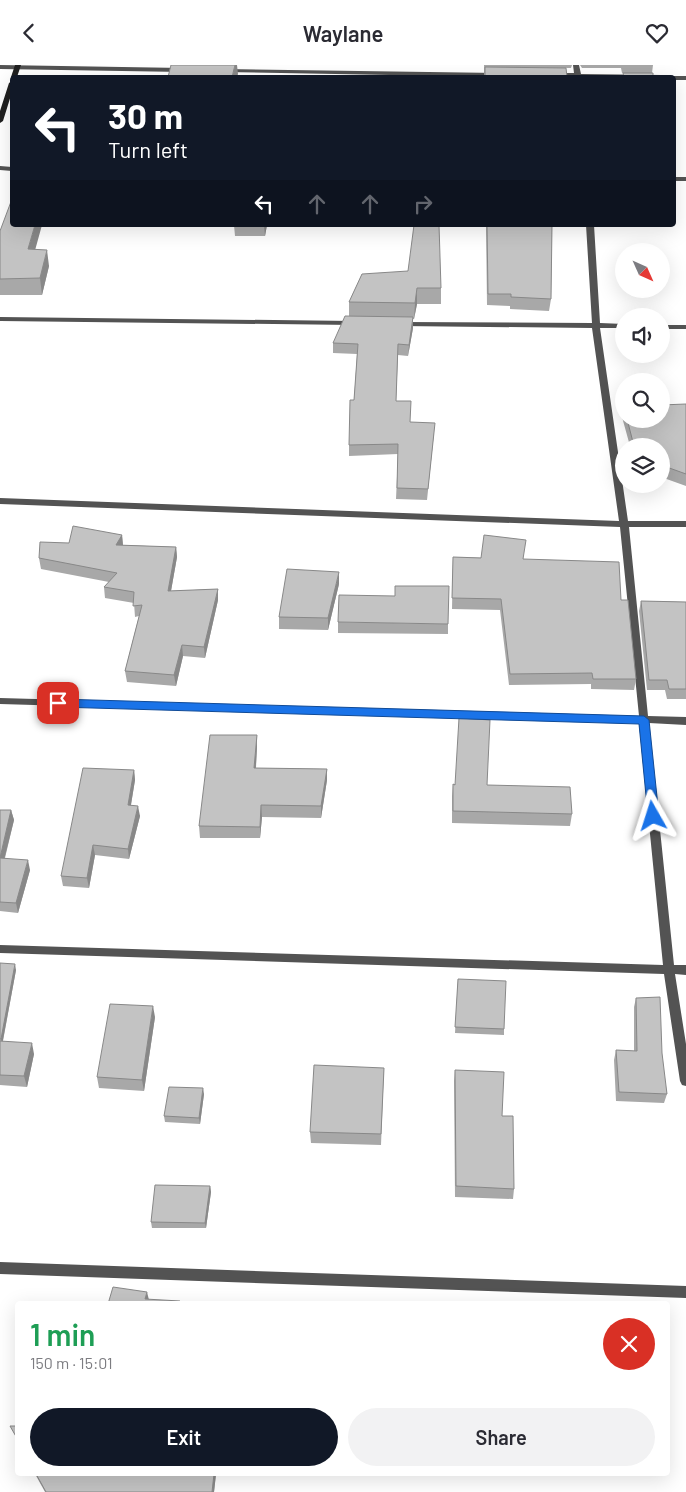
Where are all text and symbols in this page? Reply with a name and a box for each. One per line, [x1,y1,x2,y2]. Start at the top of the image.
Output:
icon: back [15,19,43,47]
icon: heart [643,19,671,47]
text: Waylane [303,20,383,46]
text: 30 m [108,94,183,136]
icon: left [25,95,90,160]
text: Turn left [108,136,188,162]
icon: left [250,190,278,218]
icon: ahead [303,190,331,218]
icon: ahead [356,190,384,218]
icon: right [409,190,437,218]
north arrow [615,243,670,297]
map controls [615,243,670,493]
button: sound [615,308,670,363]
button: search [615,373,670,428]
button: layers [615,438,670,493]
pin [37,682,79,724]
icon: arrive [44,689,72,717]
position arrow [626,789,678,841]
text: 1 min [30,1316,95,1352]
button: close [603,1318,655,1370]
text: 150 m · 15:01 [30,1353,113,1372]
button: Exit [30,1408,338,1466]
button: Share [348,1408,655,1466]

